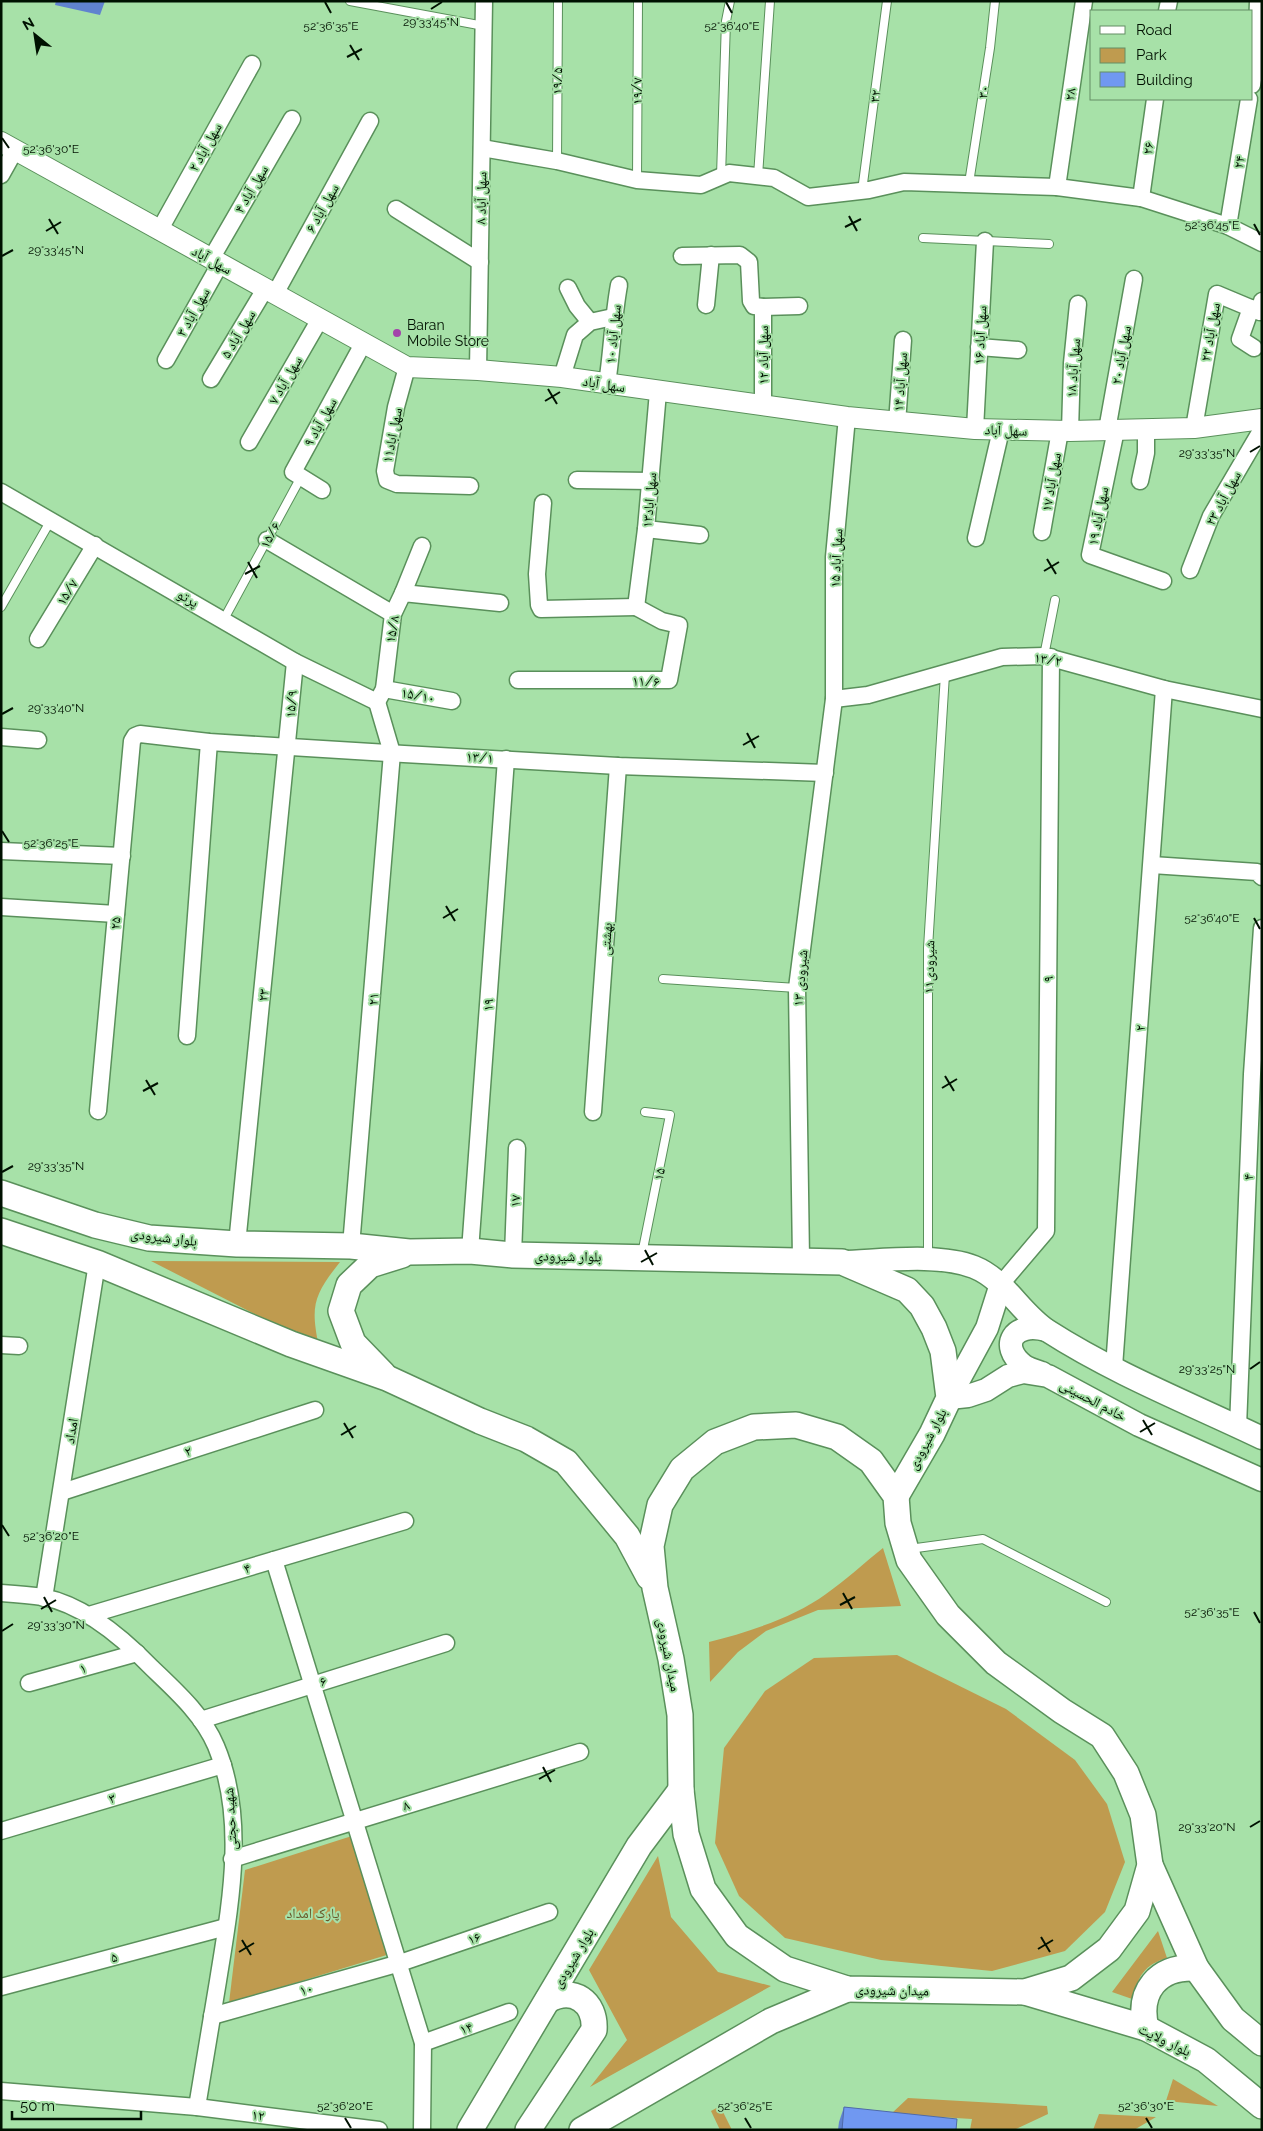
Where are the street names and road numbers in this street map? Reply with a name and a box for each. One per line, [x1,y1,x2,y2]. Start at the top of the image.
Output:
street label: ۱۹/۵ [549,67,565,95]
street label: ۱۹/۷ [629,77,645,105]
street label: ۳۰ [974,85,992,99]
street label: ۲۸ [1061,87,1079,101]
street label: ۳۲ [866,89,884,103]
street label: سهل آباد ۲ [185,120,226,174]
street label: ۲۶ [1139,141,1157,155]
street label: ۲۴ [1230,154,1248,170]
street label: سهل آباد ۴ [231,162,272,216]
street label: سهل آباد ۸ [473,171,490,225]
street label: سهل آباد ۶ [302,181,343,235]
street label: سهل آباد [189,243,235,278]
street label: سهل آباد ۳ [173,285,214,339]
street label: سهل آباد ۲۲ [1197,302,1224,363]
street label: سهل آباد ۱۰ [602,304,625,364]
street label: سهل آباد ۱۶ [970,305,991,365]
street label: سهل آباد ۵ [218,307,259,361]
street label: سهل آباد ۱۲ [755,325,772,385]
street label: سهل آباد ۲۰ [1108,325,1135,386]
street label: سهل آباد ۱۸ [1063,338,1084,398]
street label: سهل آباد ۱۴ [890,352,911,412]
street label: سهل آباد ۷ [265,353,306,407]
street label: سهل آباد [581,373,626,396]
street label: سهل آباد ۹ [300,395,341,449]
street label: سهل اباد۱۱ [379,406,406,464]
street label: سهل آباد [984,421,1028,440]
street label: سهل آباد ۱۷ [1038,452,1065,513]
street label: سهل آباد ۲۳ [1202,468,1245,528]
street label: سهل اباد۱۳ [639,472,660,528]
street label: سهل آباد ۱۹ [1085,485,1112,547]
street label: ۱۵/۶ [256,519,284,551]
street label: سهل آباد ۱۵ [826,528,847,588]
street label: ۱۵/۷ [53,576,81,608]
street label: پرتو [174,586,202,611]
street label: ۱۵/۸ [382,614,402,644]
street label: ۱۳/۲ [1033,649,1063,669]
street label: ۱۱/۶ [632,673,660,689]
street label: ۱۵/۱۰ [400,684,436,706]
street label: ۱۵/۹ [282,690,300,718]
street label: ۱۳/۱ [466,748,494,766]
street label: ۲۵ [106,916,124,930]
street label: بهشتی [597,922,616,956]
street label: ۱۱شیرودی [921,940,938,994]
street label: شیرودی ۱۳ [790,949,811,1007]
street label: ۹ [1040,976,1056,982]
street label: ۲۳ [254,988,272,1002]
street label: ۲۱ [364,992,382,1006]
street label: ۱۹ [480,998,496,1012]
street label: ۲ [1132,1024,1148,1032]
street label: ۱۵ [650,1166,668,1182]
street label: ۴ [1240,1174,1256,1180]
street label: ۱۷ [507,1194,523,1208]
street label: بلوار شیرودی [130,1225,198,1250]
street label: بلوار شیرودی [534,1247,602,1266]
street label: خادم الحسینی [1056,1376,1129,1426]
street label: بلوار شیرودی [904,1406,951,1473]
street label: امداد [61,1417,81,1445]
street label: ۲ [183,1442,193,1460]
street label: ۴ [242,1559,252,1577]
street label: میدان شیرودی [653,1617,684,1693]
street label: ۱ [78,1659,88,1677]
street label: ۶ [318,1672,328,1690]
street label: شهید حجتی [220,1787,241,1851]
street label: ۳ [107,1789,117,1807]
street label: ۸ [401,1796,411,1814]
street label: بلوار شیرودی [549,1925,598,1991]
street label: ۱۶ [465,1928,483,1948]
street label: ۵ [109,1948,119,1966]
street label: ۱۰ [298,1980,314,1998]
street label: میدان شیرودی [855,1981,929,2000]
street label: ۱۴ [457,2018,475,2038]
street label: بلوار ولایت [1136,2020,1194,2060]
street label: ۱۲ [251,2106,265,2124]

